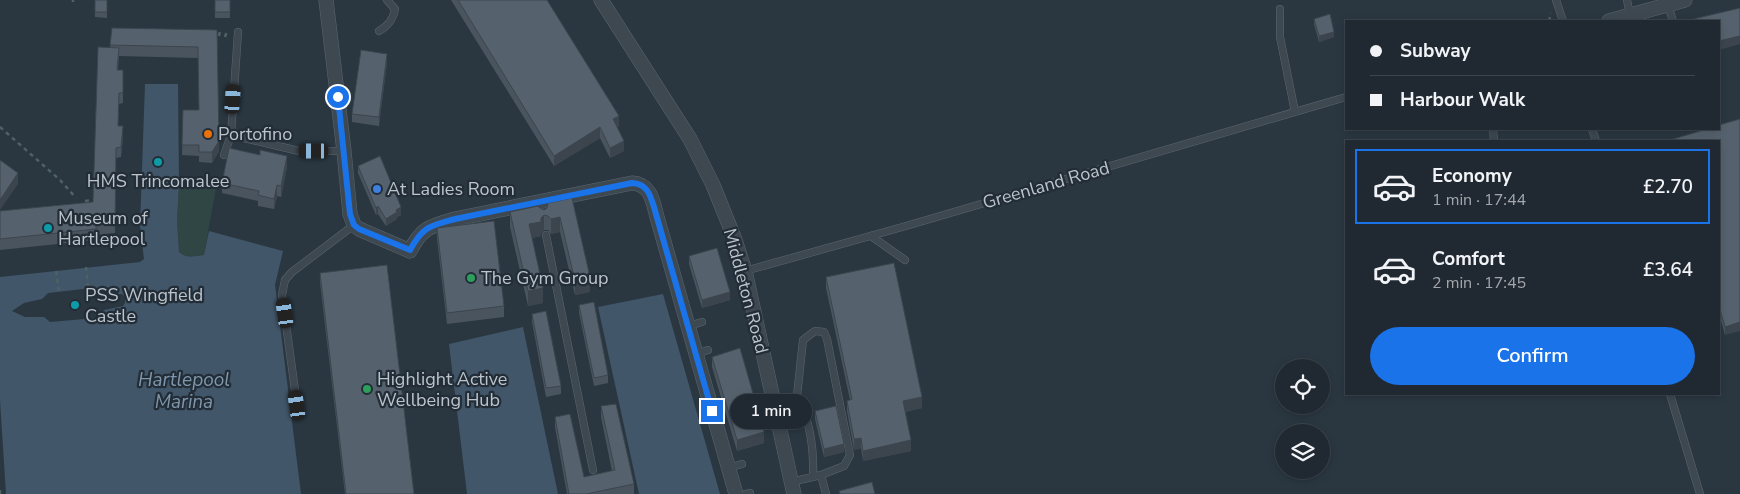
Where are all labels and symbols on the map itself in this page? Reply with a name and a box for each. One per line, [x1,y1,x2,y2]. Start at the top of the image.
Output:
car [224,84,241,114]
route start [327,86,349,108]
place label: Portofino [218,122,292,146]
marker: Portofino [202,128,214,140]
car [299,144,329,159]
street label: Greenland Road [980,155,1112,215]
marker: HMS Trincomalee [152,156,164,168]
place label: HMS Trincomalee [87,169,229,193]
place label: At Ladies Room [387,177,515,201]
marker: At Ladies Room [371,183,383,195]
place label: Museum of Hartlepool [58,206,149,251]
marker: Museum of Hartlepool [42,222,54,234]
street label: Middleton Road [718,226,774,356]
place label: The Gym Group [481,266,609,290]
marker: The Gym Group [465,272,477,284]
place label: PSS Wingfield Castle [85,283,203,328]
car [275,297,294,329]
marker: PSS Wingfield Castle [69,299,81,311]
water label: Hartlepool Marina [138,367,230,415]
place label: Highlight Active Wellbeing Hub [377,367,507,412]
marker: Highlight Active Wellbeing Hub [361,383,373,395]
car [287,389,306,421]
callout: 1 min [730,394,812,428]
route end [701,400,723,422]

